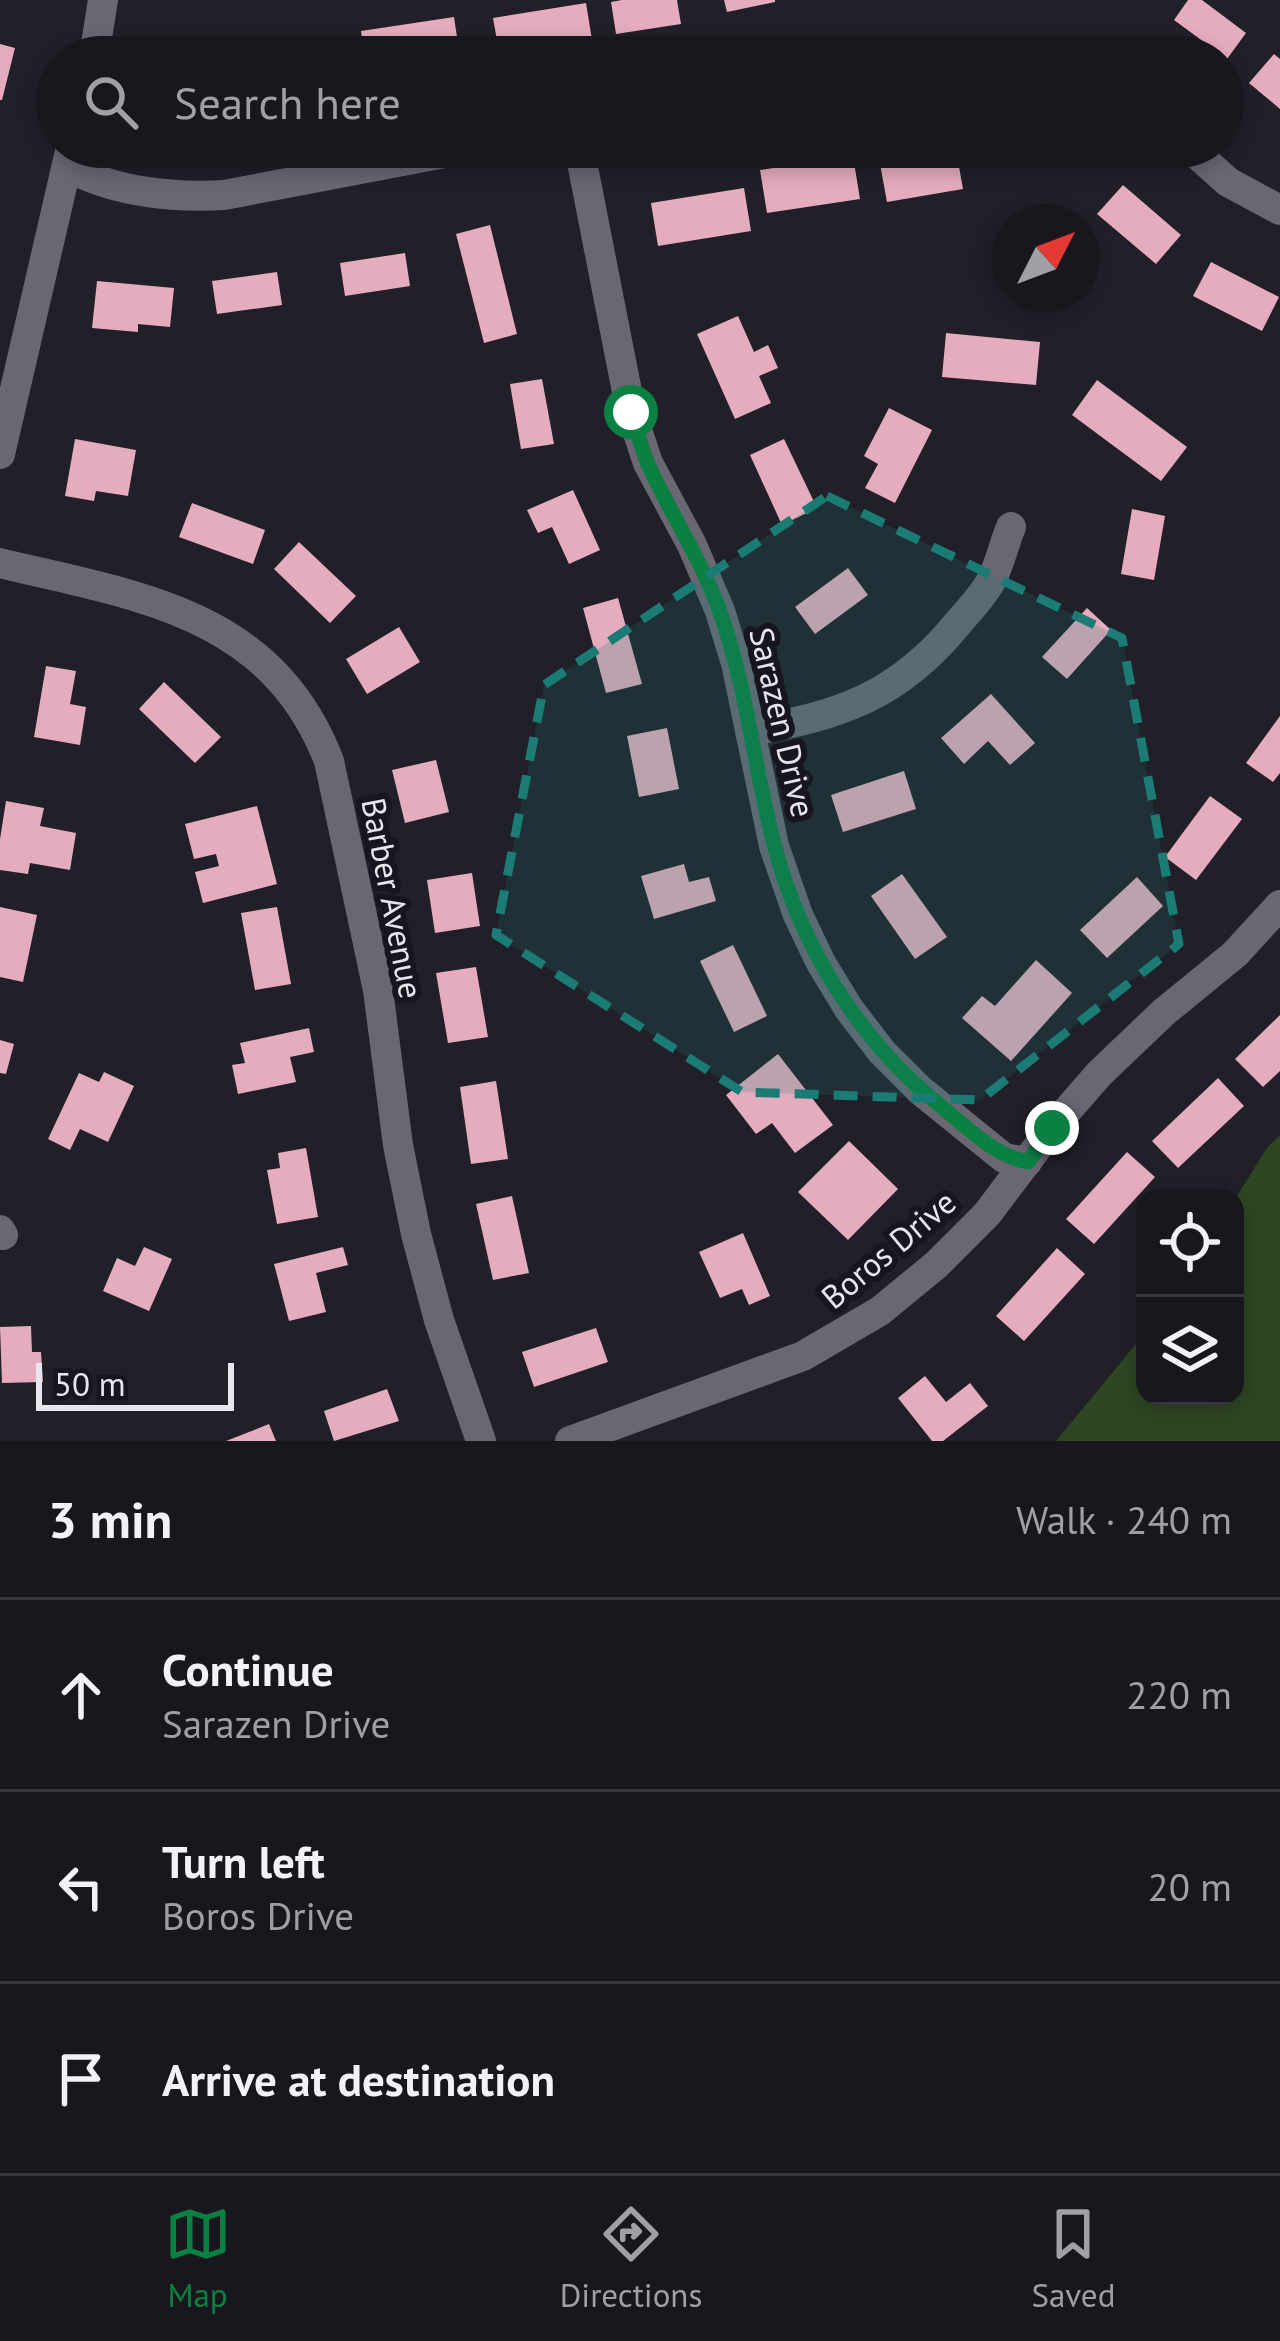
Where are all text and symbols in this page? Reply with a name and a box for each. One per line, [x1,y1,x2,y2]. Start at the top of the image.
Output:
search box [36,36,1244,168]
icon: search [78,69,144,135]
text: Search here [174,73,401,131]
north arrow [992,204,1100,312]
route start [604,385,658,439]
street label: Sarazen Drive [740,623,826,821]
street label: Barber Avenue [352,794,434,1002]
route end [1025,1101,1079,1155]
street label: Boros Drive [812,1180,964,1318]
map controls [1136,1189,1244,1405]
button: locate [1136,1189,1244,1297]
button: layers [1136,1297,1244,1405]
scale bar [36,1357,234,1410]
text: 50 m [54,1362,126,1405]
text: 3 min [48,1486,172,1552]
text: Walk · 240 m [1016,1494,1232,1545]
text: Continue [162,1640,334,1698]
icon: ahead [48,1662,114,1728]
text: 220 m [1126,1669,1232,1720]
text: Sarazen Drive [162,1698,390,1749]
text: Turn left [162,1832,325,1890]
icon: left [48,1854,114,1920]
text: 20 m [1147,1861,1232,1912]
text: Boros Drive [162,1890,354,1941]
icon: arrive [48,2046,114,2112]
text: Arrive at destination [162,2050,555,2108]
tab: Map [165,2201,231,2316]
tab: Directions [560,2201,702,2316]
tab: Saved [1031,2201,1115,2316]

